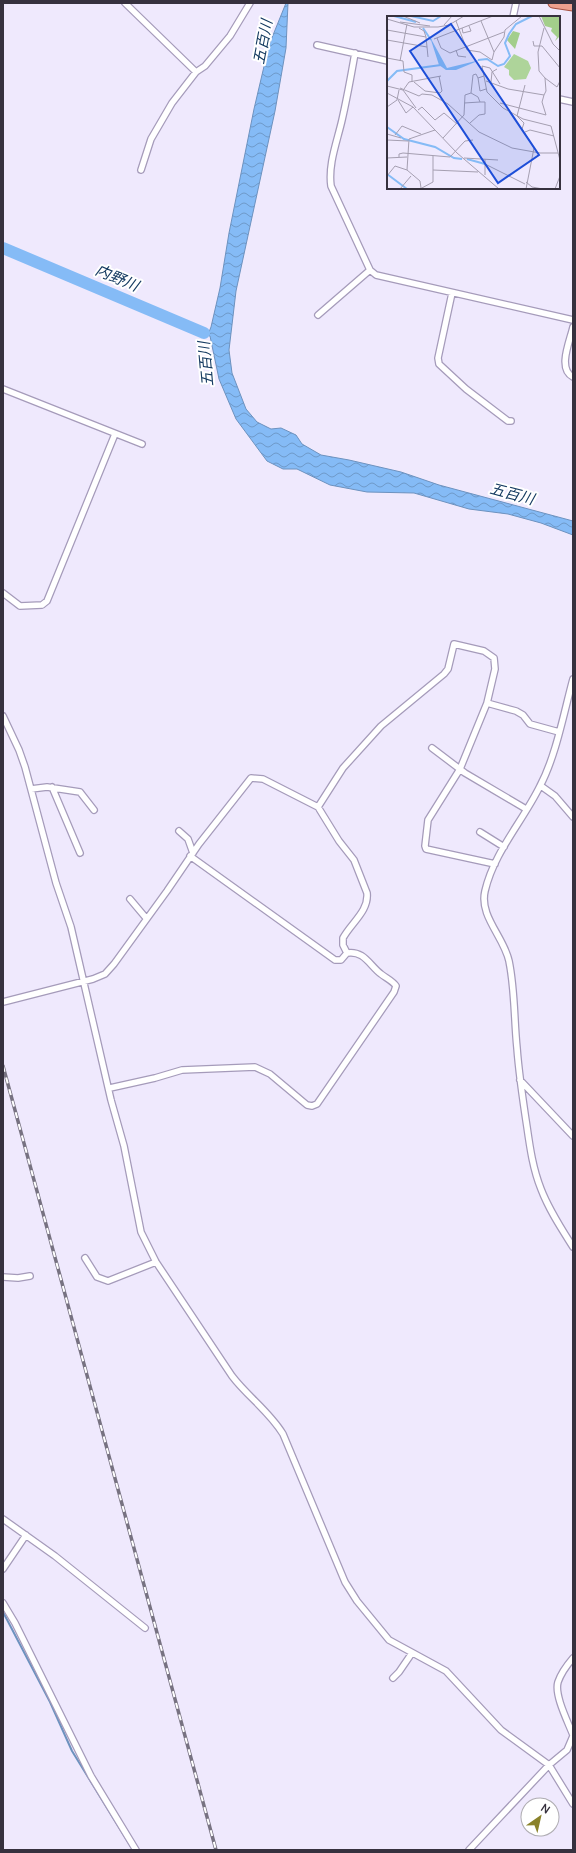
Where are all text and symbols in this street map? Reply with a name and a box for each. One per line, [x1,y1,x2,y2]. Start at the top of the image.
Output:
water label: 五百川 [248,16,277,66]
inset map [387,16,560,189]
water label: 内野川 [92,259,144,297]
water label: 五百川 [193,339,218,387]
water label: 五百川 [488,478,539,510]
north arrow [520,1797,560,1837]
text: N [538,1800,553,1817]

